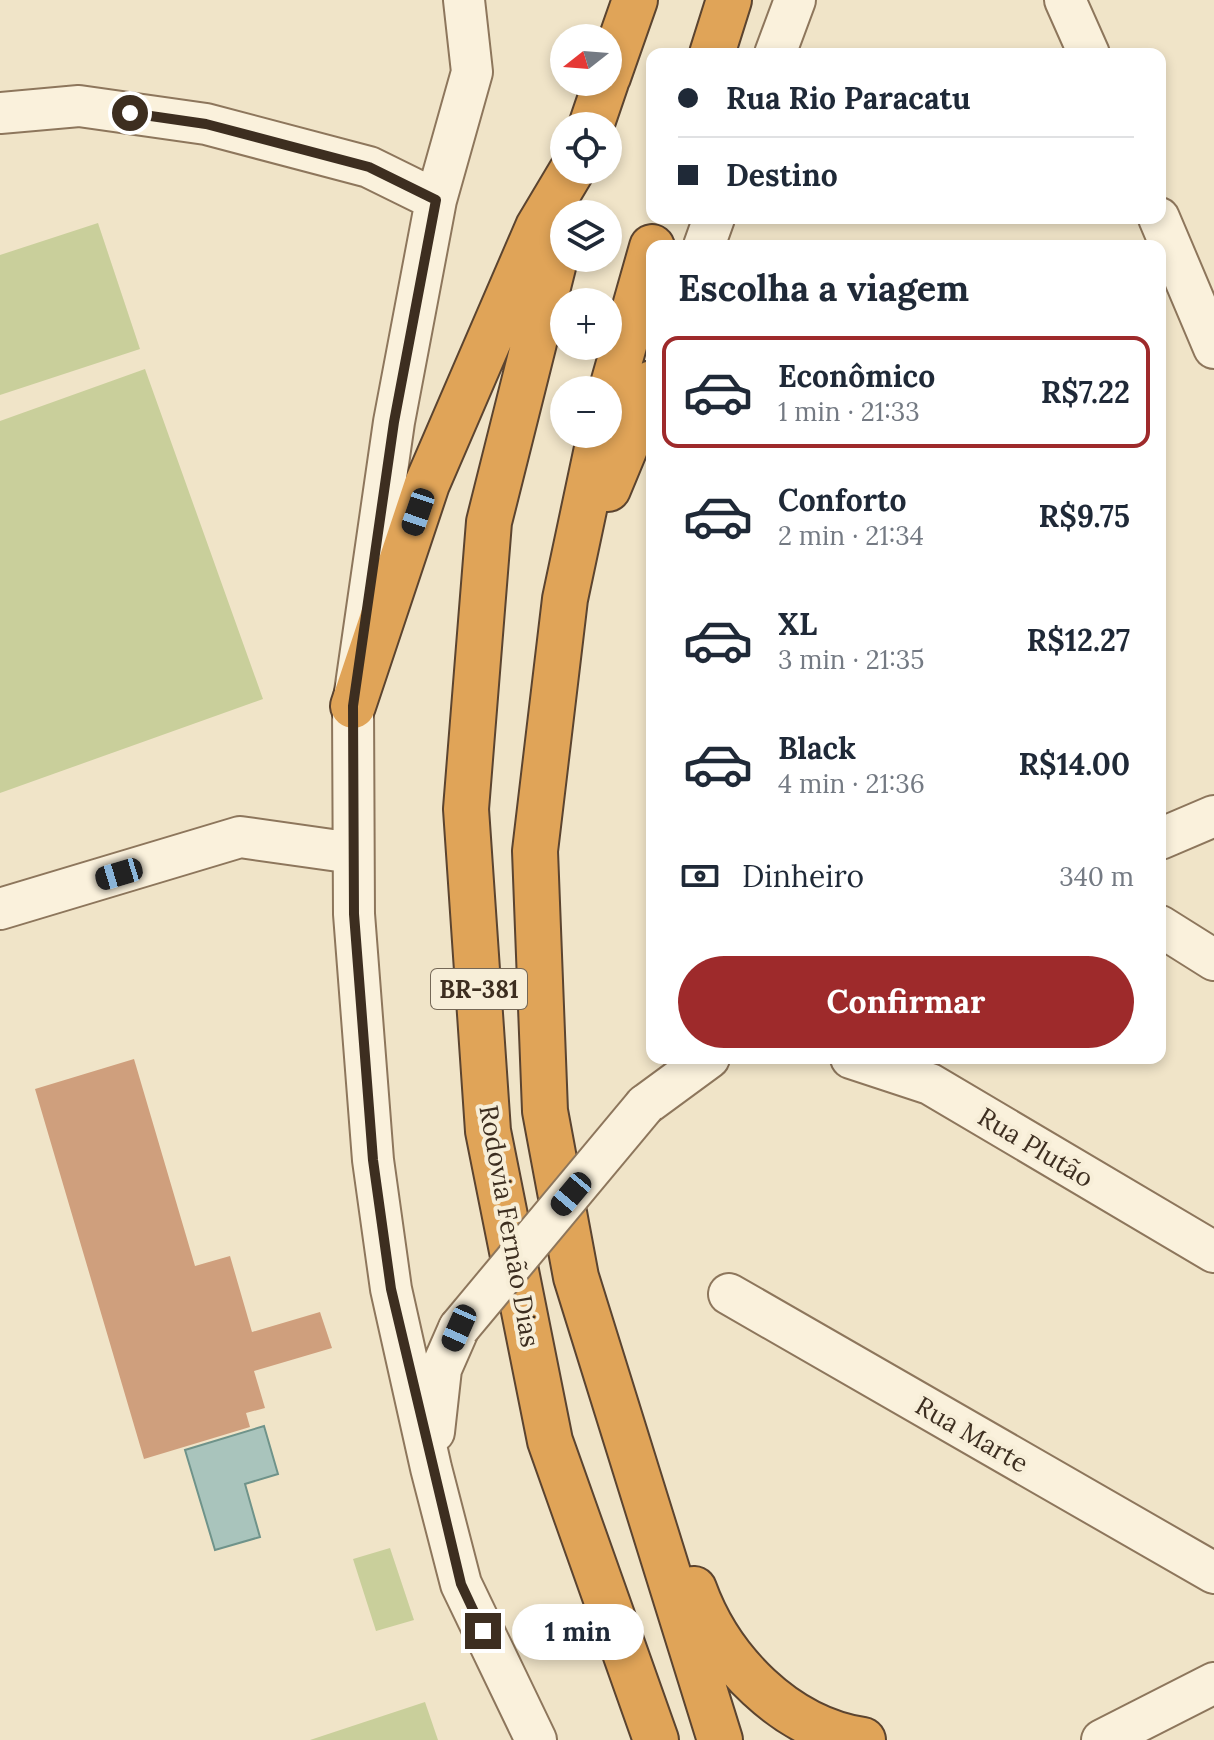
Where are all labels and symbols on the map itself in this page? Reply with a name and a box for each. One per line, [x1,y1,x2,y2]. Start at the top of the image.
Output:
north arrow [550,24,622,96]
route start [112,95,148,131]
car [399,485,437,539]
car [93,856,145,892]
road number: BR-381 [431,969,527,1009]
street label: Rua Plutão [972,1100,1100,1194]
street label: Rodovia Fernão Dias [472,1102,548,1350]
car [546,1168,596,1220]
car [438,1301,480,1355]
street label: Rua Marte [910,1388,1034,1480]
callout: 1 min [511,1603,643,1659]
route end [465,1613,501,1649]

